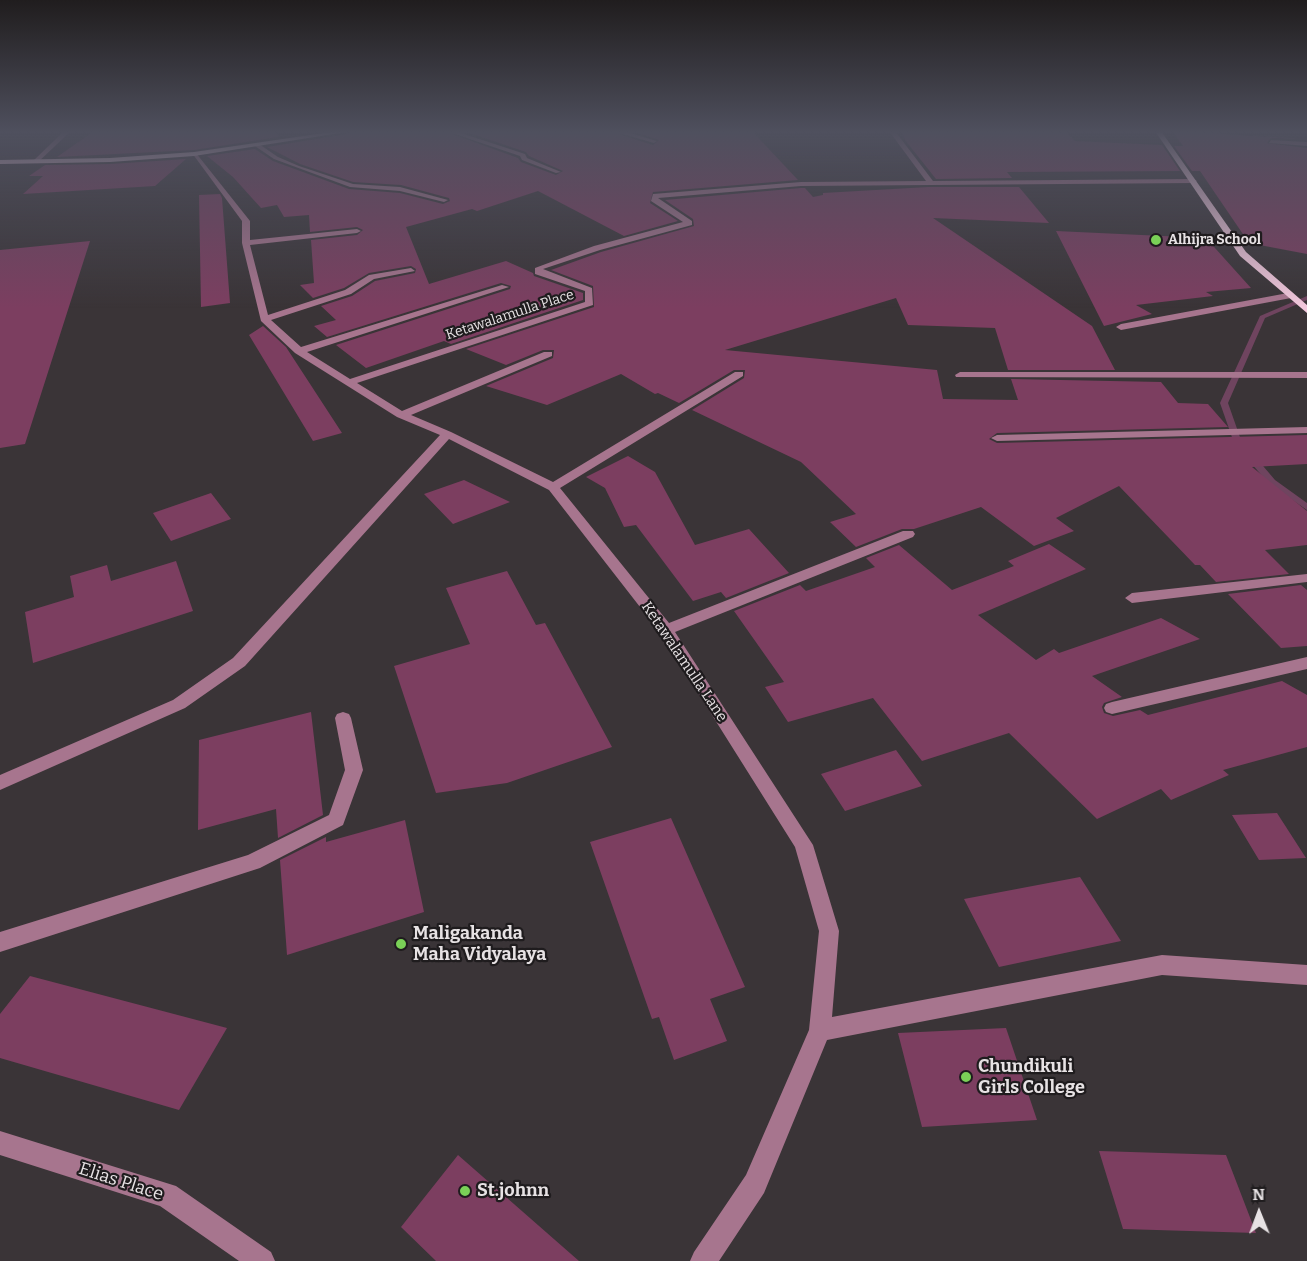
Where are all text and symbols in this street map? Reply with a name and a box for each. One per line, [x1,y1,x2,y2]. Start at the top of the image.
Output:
place label: Alhijra School [1168,232,1261,248]
marker: Alhijra School [1149,233,1163,247]
street label: Ketawalamulla Place [444,286,576,344]
street label: Ketawalamulla Lane [637,599,731,725]
place label: Maligakanda Maha Vidyalaya [413,923,546,966]
marker: Maligakanda Maha Vidyalaya [394,937,408,951]
place label: Chundikuli Girls College [978,1056,1085,1098]
marker: Chundikuli Girls College [959,1070,973,1084]
street label: Elias Place [76,1158,166,1206]
place label: St.johnn [477,1180,549,1202]
north arrow [1229,1183,1289,1243]
marker: St.johnn [458,1184,472,1198]
text: N [1252,1185,1265,1204]

